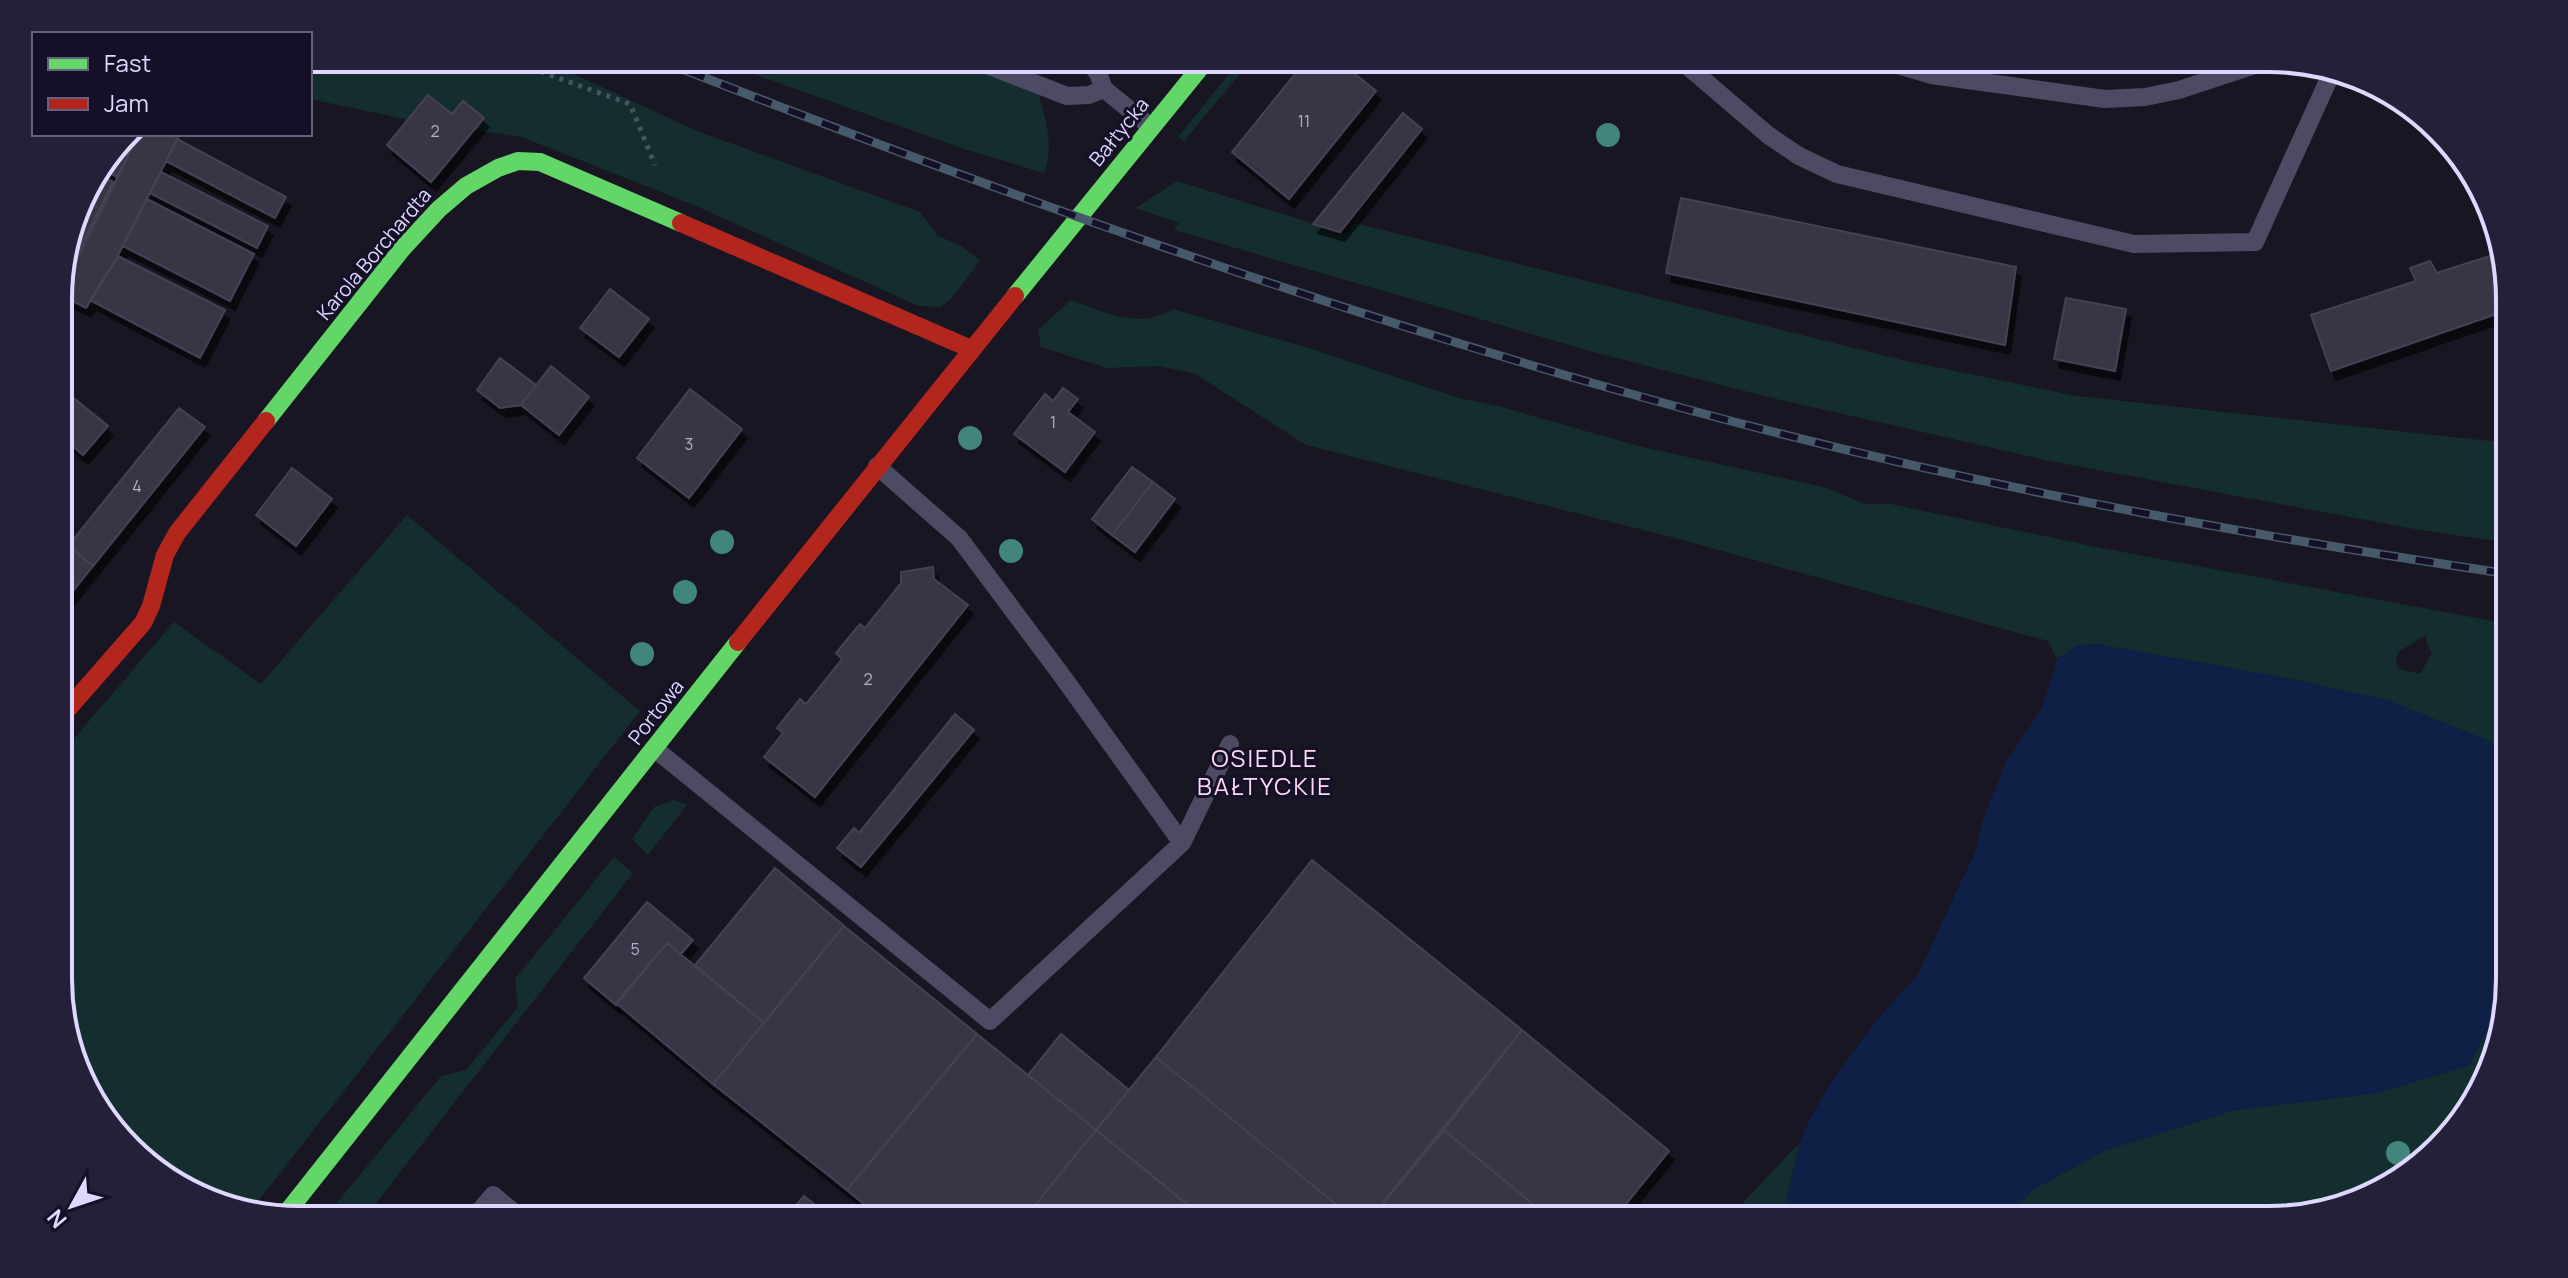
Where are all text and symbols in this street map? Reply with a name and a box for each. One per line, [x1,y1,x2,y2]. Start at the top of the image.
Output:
legend [32,32,312,136]
text: Fast [104,46,151,79]
text: Jam [104,86,149,119]
street label: Bałtycka [1083,92,1155,172]
house number: 11 [1298,110,1310,132]
house number: 2 [430,120,440,142]
street label: Karola Borchardta [310,182,437,325]
house number: 1 [1050,411,1056,433]
house number: 3 [685,433,693,455]
house number: 4 [132,475,142,497]
house number: 2 [863,668,873,690]
street label: Portowa [622,673,690,750]
district label: OSIEDLE BAŁTYCKIE [1197,741,1333,802]
house number: 5 [630,938,640,960]
north arrow [32,1166,112,1246]
text: N [40,1203,73,1235]

